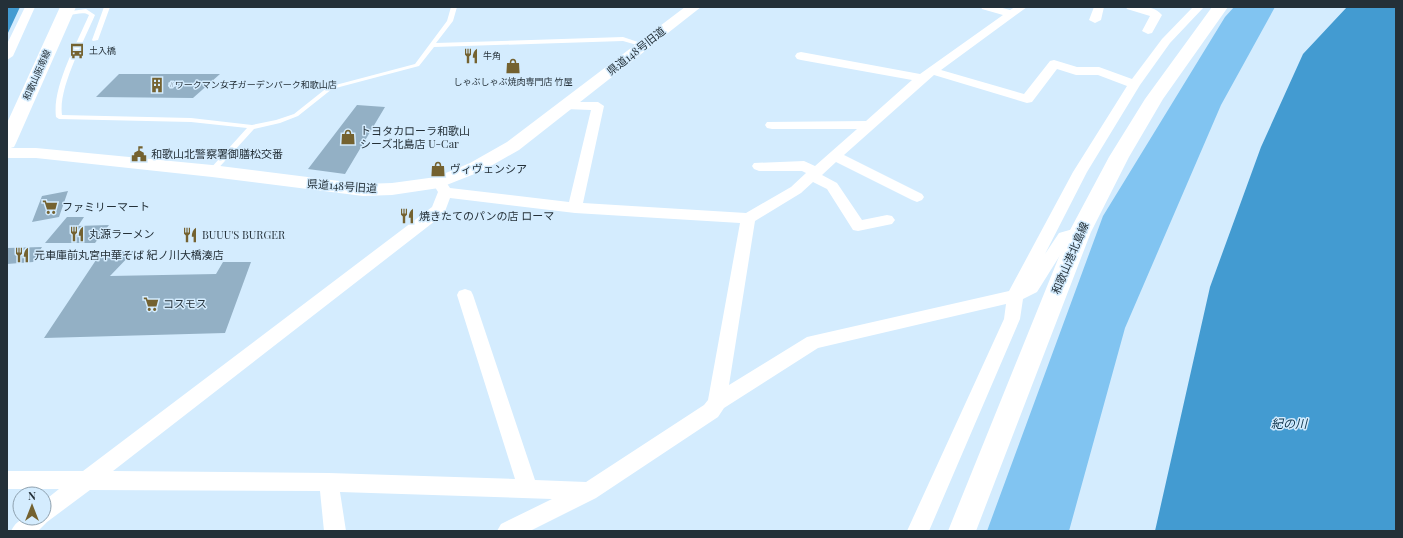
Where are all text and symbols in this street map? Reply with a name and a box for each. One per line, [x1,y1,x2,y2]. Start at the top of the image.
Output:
street label: 県道148号旧道 [603,23,668,78]
bus stop icon: 土入橋 [68,42,86,60]
place label: 土入橋 [89,44,116,56]
street label: 和歌山阪南線 [20,47,53,102]
restaurant icon: 牛角 [462,47,480,65]
place label: 牛角 [483,49,501,61]
shop icon: しゃぶしゃぶ焼肉専門店 竹屋 [504,57,522,75]
place label: しゃぶしゃぶ焼肉専門店 竹屋 [453,75,573,87]
building icon: #ワークマン女子ガーデンパーク和歌山店 [148,76,166,94]
place label: #ワークマン女子ガーデンパーク和歌山店 [169,78,337,90]
place label: トヨタカローラ和歌山 シーズ北島店 U-Car [360,123,470,151]
shop icon: トヨタカローラ和歌山 シーズ北島店 U-Car [339,128,357,146]
public building icon: 和歌山北警察署御膳松交番 [130,145,148,163]
place label: 和歌山北警察署御膳松交番 [151,146,283,161]
shop icon: ヴィヴェンシア [429,160,447,178]
place label: ヴィヴェンシア [450,161,527,176]
street label: 県道148号旧道 [306,176,378,195]
supermarket icon: ファミリーマート [41,198,59,216]
place label: ファミリーマート [62,199,150,214]
restaurant icon: 焼きたてのパンの店 ローマ [398,207,416,225]
place label: 焼きたてのパンの店 ローマ [419,208,554,223]
street label: 和歌山港北島線 [1048,219,1091,296]
restaurant icon: 丸源ラーメン [68,225,86,243]
place label: 丸源ラーメン [89,226,155,241]
restaurant icon: BUUU'S BURGER [181,226,199,244]
place label: BUUU'S BURGER [202,227,286,242]
restaurant icon: 元車庫前丸宮中華そば 紀ノ川大橋湊店 [13,246,31,264]
place label: 元車庫前丸宮中華そば 紀ノ川大橋湊店 [34,247,224,262]
supermarket icon: コスモス [142,295,160,313]
place label: コスモス [163,296,207,311]
water label: 紀の川 [1271,415,1309,431]
north arrow [12,486,52,526]
text: N [28,488,36,503]

